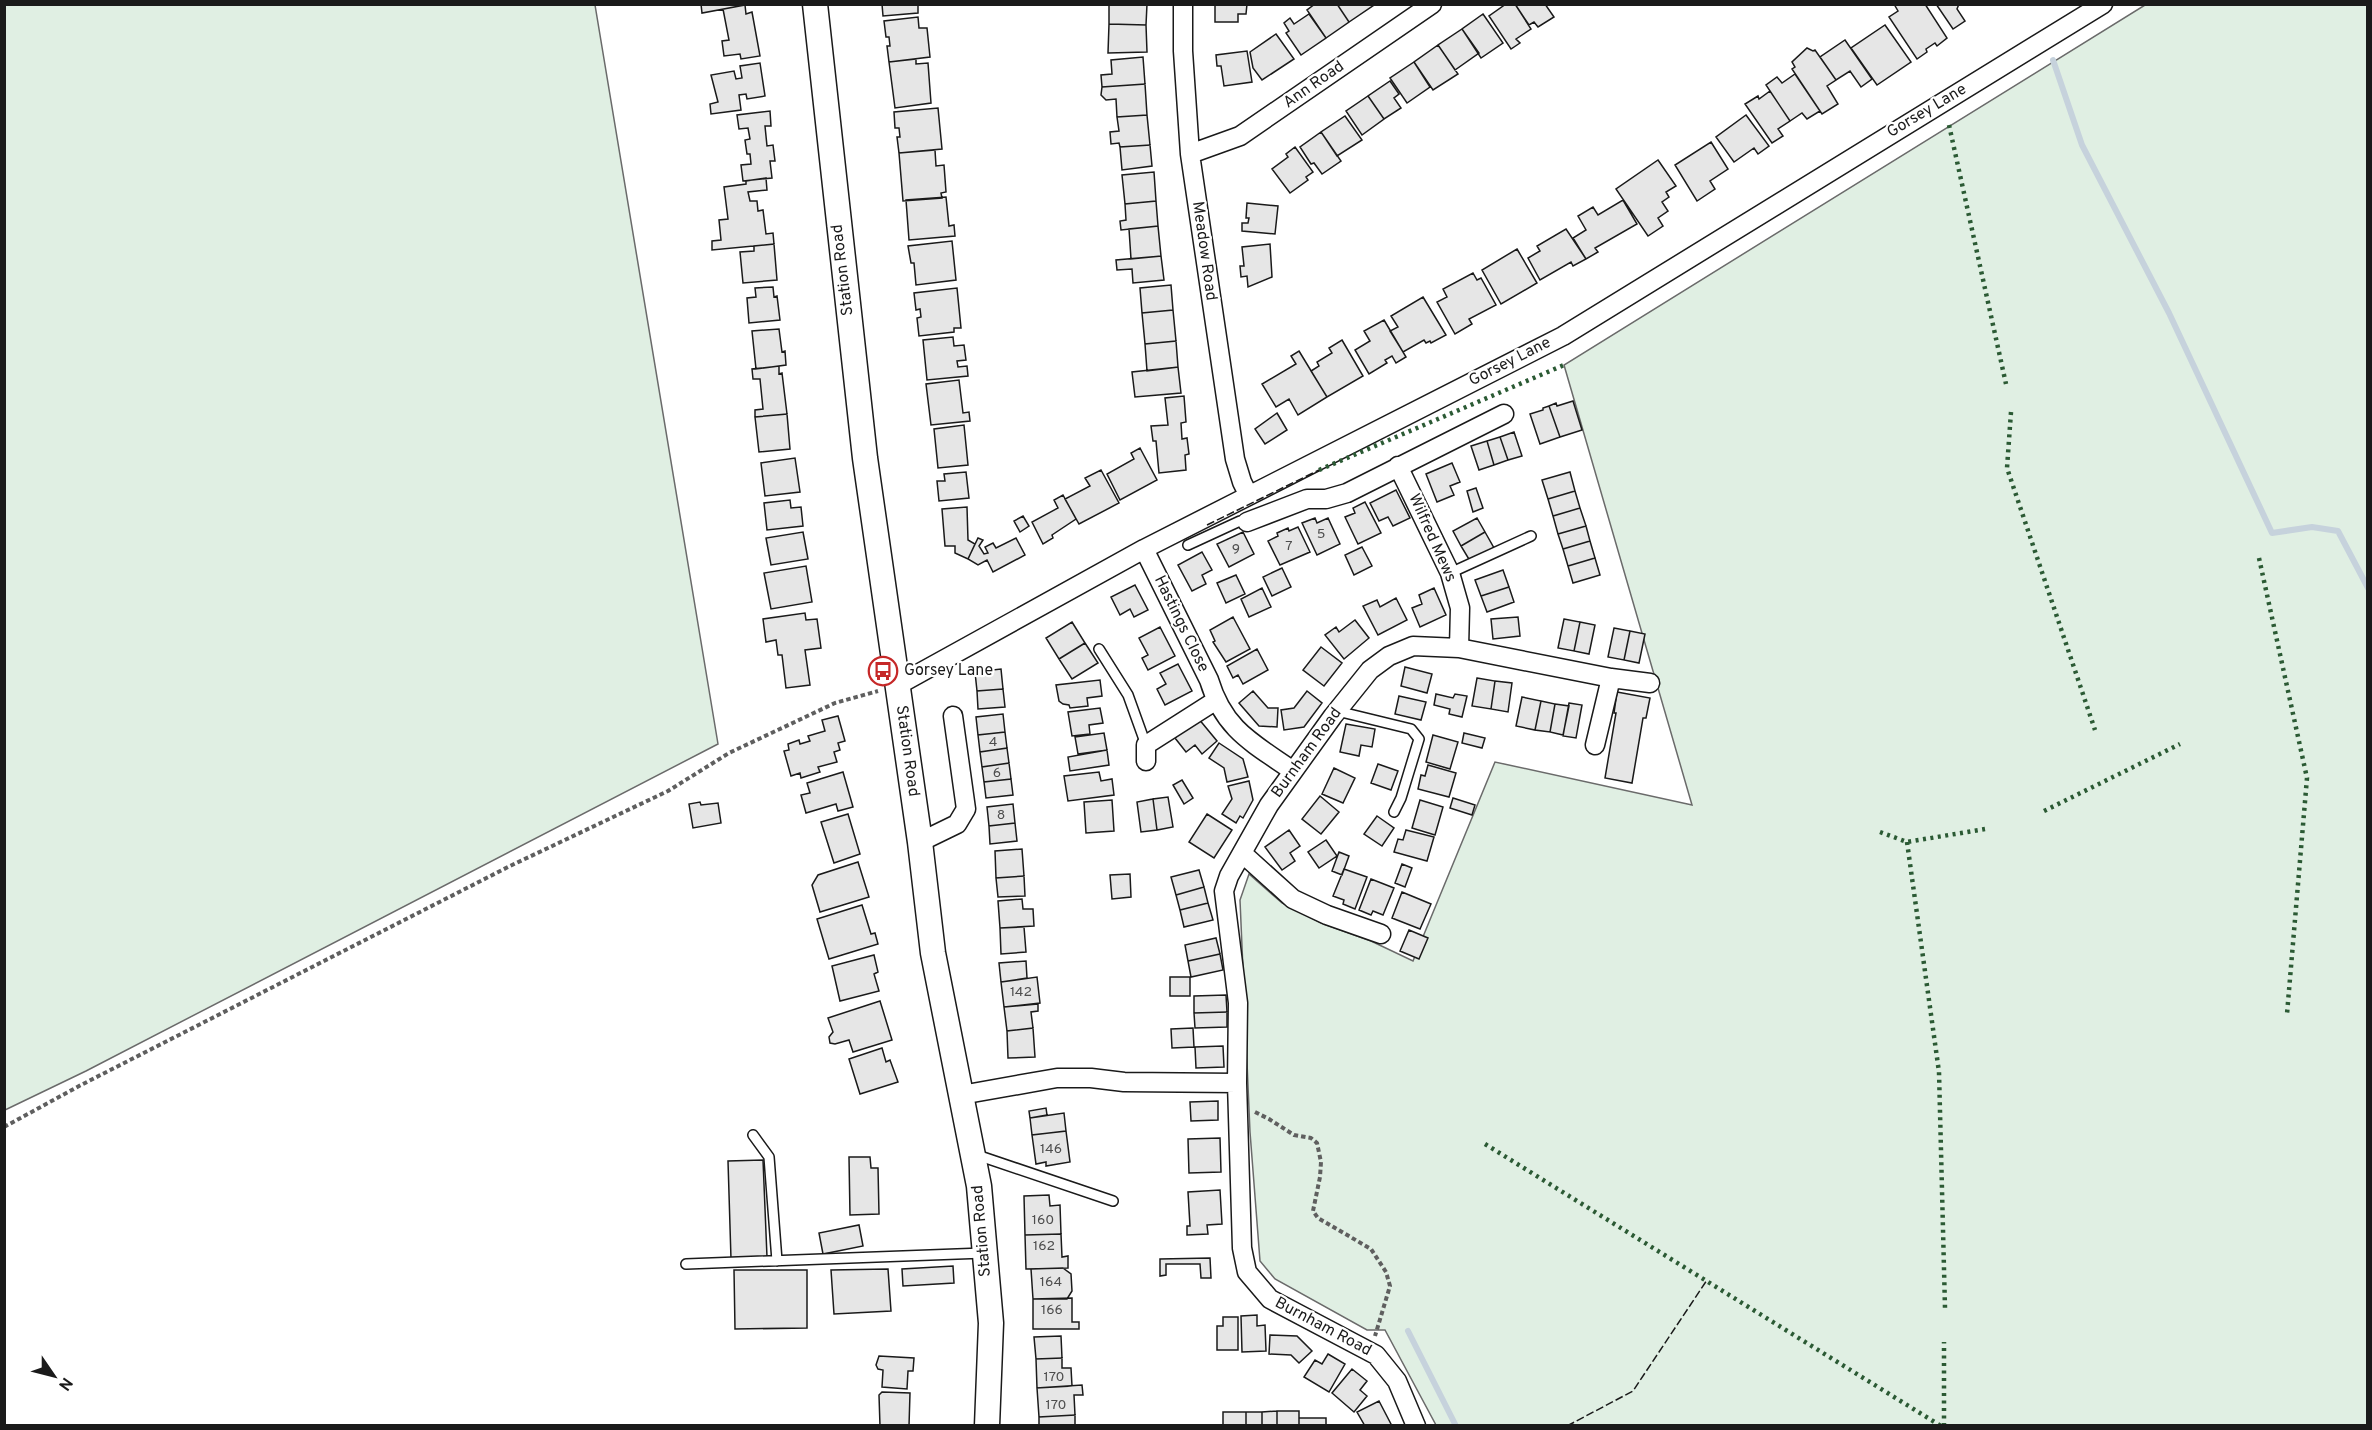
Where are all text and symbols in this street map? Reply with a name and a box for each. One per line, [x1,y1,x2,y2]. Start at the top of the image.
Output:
street label: Ann Road [1280,57,1348,113]
street label: Gorsey Lane [1884,79,1970,143]
street label: Meadow Road [1187,200,1221,302]
street label: Station Road [827,223,859,317]
street label: Gorsey Lane [1466,333,1554,391]
street label: Wilfred Mews [1404,491,1460,585]
house number: 5 [1317,526,1325,543]
house number: 7 [1285,538,1293,555]
house number: 9 [1232,541,1240,558]
street label: Hastings Close [1149,572,1213,676]
bus stop icon: Gorsey Lane [867,655,899,687]
place label: Gorsey Lane [904,661,993,681]
street label: Station Road [891,704,923,798]
street label: Burnham Road [1268,704,1346,802]
house number: 4 [989,734,997,751]
house number: 6 [993,765,1001,782]
house number: 8 [997,807,1005,824]
house number: 142 [1010,984,1032,1001]
house number: 146 [1040,1141,1062,1158]
street label: Station Road [968,1184,996,1278]
house number: 160 [1032,1212,1054,1229]
house number: 162 [1033,1238,1055,1255]
house number: 164 [1040,1274,1062,1291]
street label: Burnham Road [1271,1293,1375,1361]
house number: 166 [1041,1302,1063,1319]
north arrow [24,1346,84,1406]
house number: 170 [1043,1369,1065,1386]
text: N [53,1373,76,1394]
house number: 170 [1045,1397,1067,1414]

